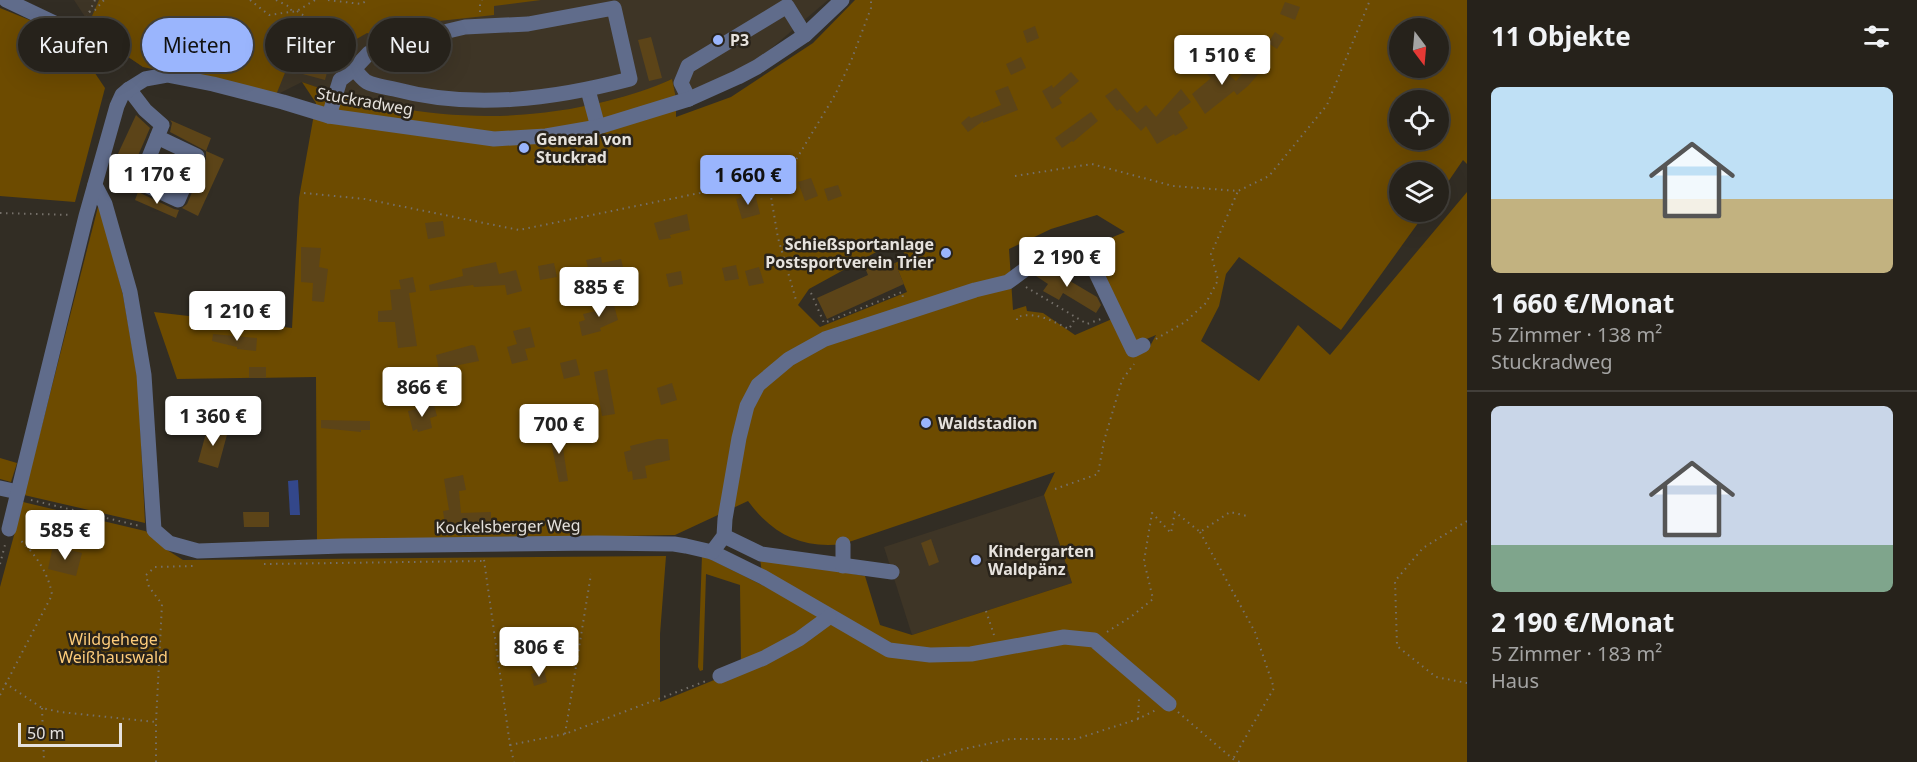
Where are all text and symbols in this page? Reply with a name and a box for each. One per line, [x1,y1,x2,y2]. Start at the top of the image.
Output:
chip: Kaufen [18,18,130,72]
chip: Mieten [142,18,253,72]
chip: Filter [265,18,356,72]
chip: Neu [368,18,451,72]
north arrow [1389,18,1449,78]
map controls [1389,18,1449,222]
text: 11 Objekte [1491,18,1631,54]
icon: filters [1860,20,1893,53]
place label: P3 [730,29,749,51]
marker: P3 [711,33,725,47]
pin: 1 510 € [1167,35,1277,86]
text: 1 510 € [1188,41,1256,68]
street label: Stuckradweg [315,82,415,120]
button: locate [1389,90,1449,150]
icon: home [1638,126,1746,234]
place label: General von Stuckrad [536,128,632,168]
marker: General von Stuckrad [517,141,531,155]
pin: 1 170 € [102,154,212,205]
pin: 1 660 € [693,155,803,206]
text: 1 170 € [123,160,191,187]
text: 1 660 € [714,161,782,188]
button: layers [1389,162,1449,222]
place label: Schießsportanlage Postsportverein Trier [765,233,934,273]
pin: 2 190 € [1012,237,1122,288]
text: 2 190 € [1033,243,1101,270]
marker: Schießsportanlage Postsportverein Trier [939,246,953,260]
pin: 885 € [557,267,641,318]
text: 885 € [574,273,624,300]
text: 1 660 €/Monat [1491,285,1674,321]
pin: 1 210 € [182,291,292,342]
text: 1 210 € [203,297,271,324]
text: 5 Zimmer · 138 m² [1491,321,1662,348]
text: Stuckradweg [1491,348,1613,375]
pin: 866 € [380,367,464,418]
text: 866 € [397,373,447,400]
pin: 1 360 € [158,396,268,447]
text: 1 360 € [179,402,247,429]
pin: 700 € [517,404,601,455]
text: 700 € [534,410,584,437]
place label: Waldstadion [938,412,1037,434]
marker: Waldstadion [919,416,933,430]
icon: home [1638,445,1746,553]
pin: 585 € [23,510,107,561]
street label: Kockelsberger Weg [435,514,581,538]
text: 585 € [40,516,90,543]
place label: Kindergarten Waldpänz [988,540,1094,580]
marker: Kindergarten Waldpänz [969,553,983,567]
text: 2 190 €/Monat [1491,604,1674,640]
pin: 806 € [497,627,581,678]
park label: Wildgehege Weißhauswald [58,628,168,668]
text: 806 € [514,633,564,660]
text: 5 Zimmer · 183 m² [1491,640,1662,667]
text: Haus [1491,667,1539,694]
scale bar [18,720,122,748]
text: 50 m [27,722,64,744]

